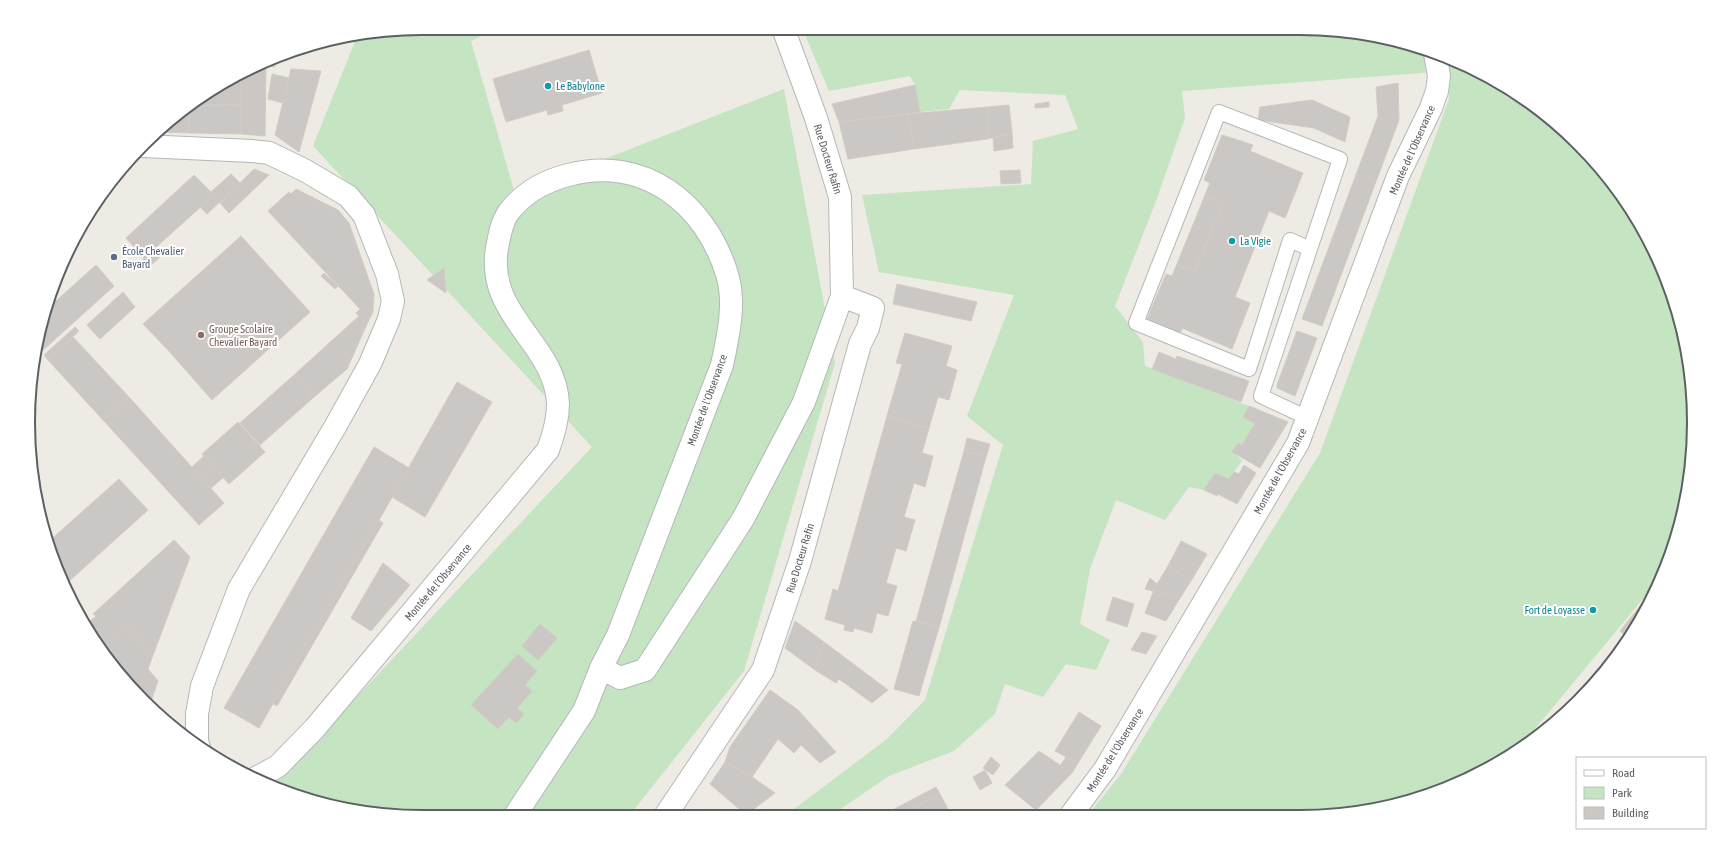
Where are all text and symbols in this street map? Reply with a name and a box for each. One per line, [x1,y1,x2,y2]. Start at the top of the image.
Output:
place label: Le Babylone [556,80,605,92]
marker: Le Babylone [543,81,553,91]
street label: Montée de l'Observance [1387,103,1437,197]
street label: Rue Docteur Rafin [812,123,844,195]
place label: La Vigie [1240,235,1271,247]
marker: La Vigie [1227,236,1237,246]
place label: École Chevalier Bayard [122,245,184,270]
marker: École Chevalier Bayard [109,252,119,262]
place label: Groupe Scolaire Chevalier Bayard [209,323,277,348]
marker: Groupe Scolaire Chevalier Bayard [196,330,206,340]
street label: Montée de l'Observance [685,353,729,447]
street label: Montée de l'Observance [1251,426,1309,516]
street label: Rue Docteur Rafin [784,522,816,594]
street label: Montée de l'Observance [402,541,474,623]
place label: Fort de Loyasse [1524,604,1585,616]
marker: Fort de Loyasse [1588,605,1598,615]
street label: Montée de l'Observance [1084,706,1146,794]
legend [1576,757,1706,829]
text: Road [1612,766,1635,780]
text: Park [1612,786,1633,800]
text: Building [1612,806,1650,820]

